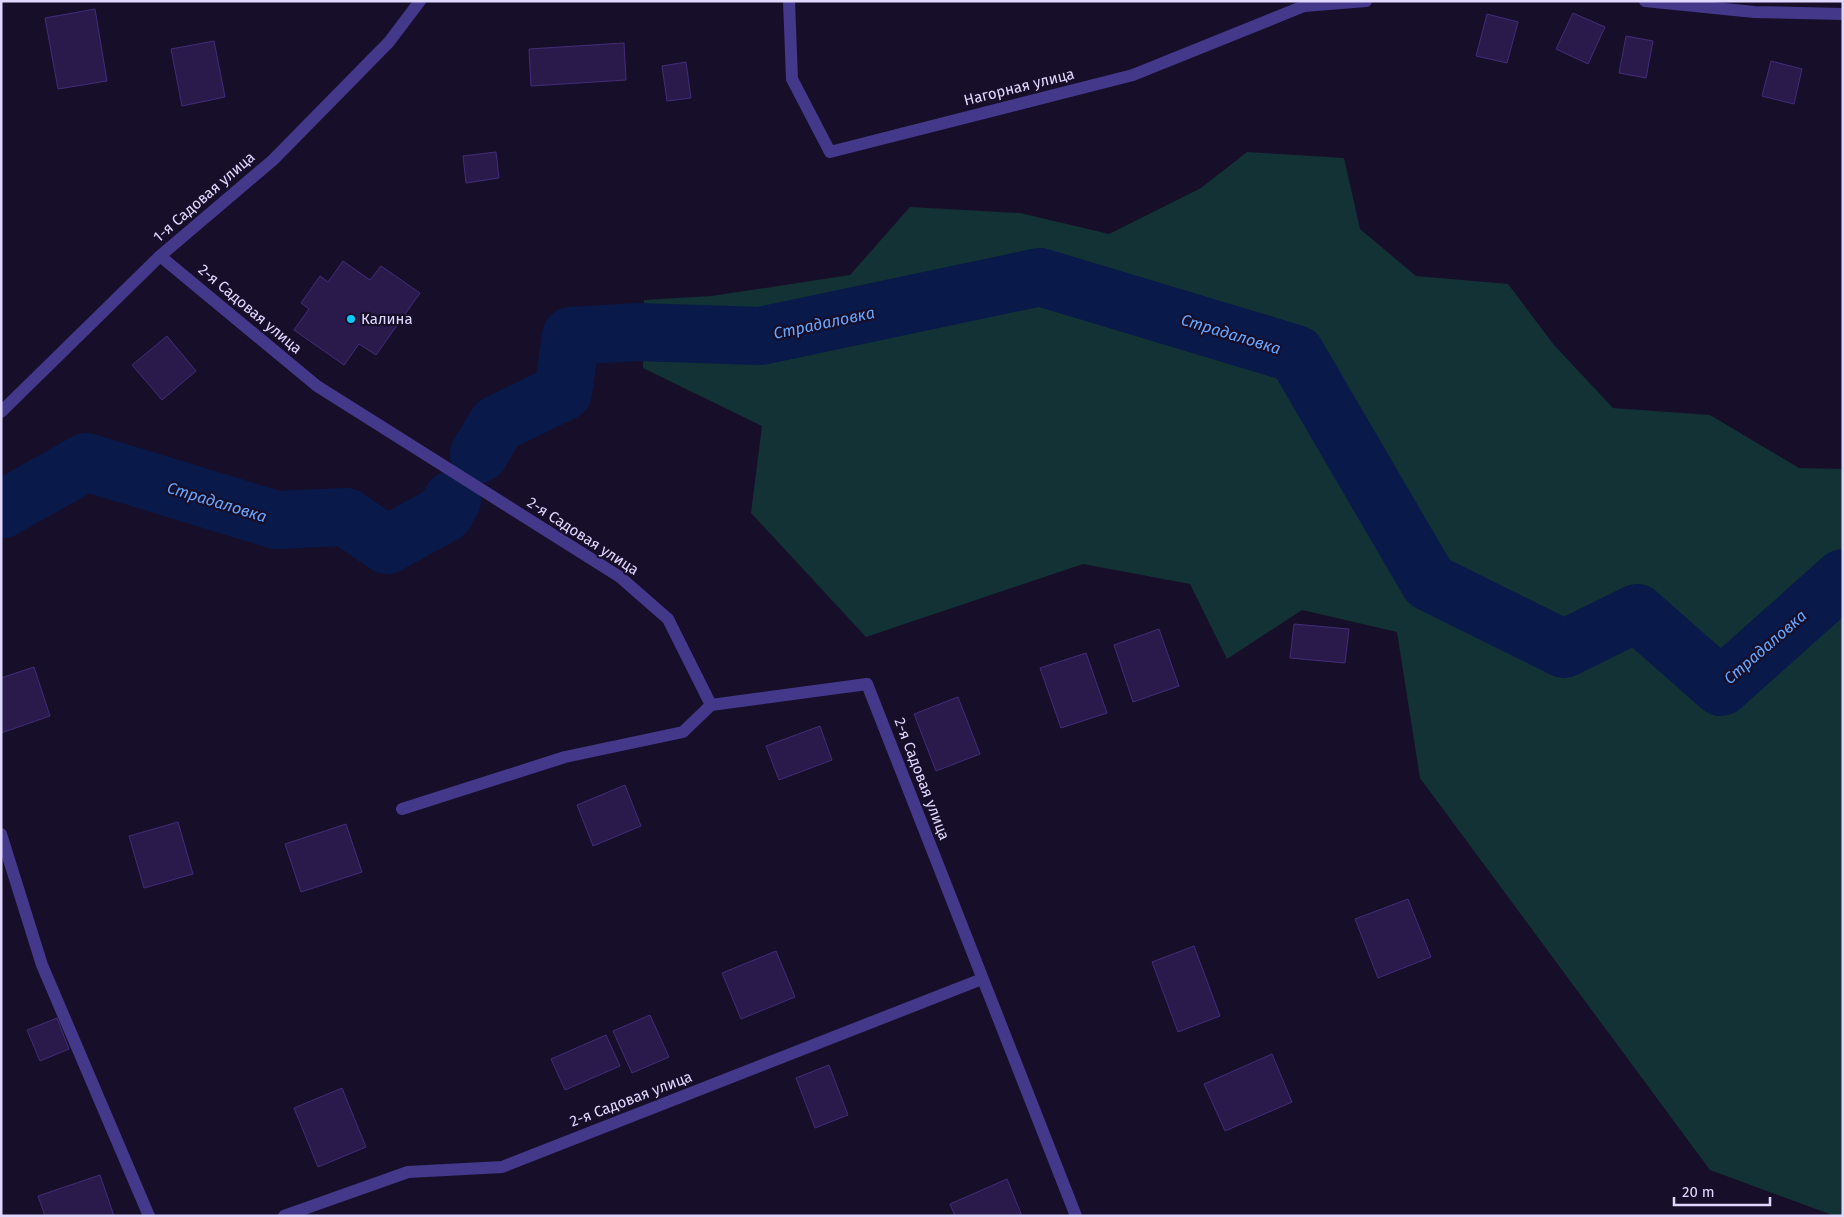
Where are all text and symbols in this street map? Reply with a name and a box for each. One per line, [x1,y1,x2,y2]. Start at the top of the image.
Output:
street label: Нагорная улица [962,65,1076,109]
street label: 1-я Садовая улица [150,148,258,246]
street label: 2-я Садовая улица [195,260,305,358]
water label: Страдаловка [772,303,876,343]
place label: Калина [361,310,413,328]
water label: Страдаловка [1179,310,1283,358]
marker: Калина [345,313,357,325]
water label: Страдаловка [165,478,269,526]
street label: 2-я Садовая улица [524,493,642,579]
water label: Страдаловка [1720,606,1810,688]
street label: 2-я Садовая улица [890,715,954,843]
street label: 2-я Садовая улица [567,1067,695,1131]
scale bar [1674,1174,1770,1206]
text: 20 m [1682,1183,1715,1201]

